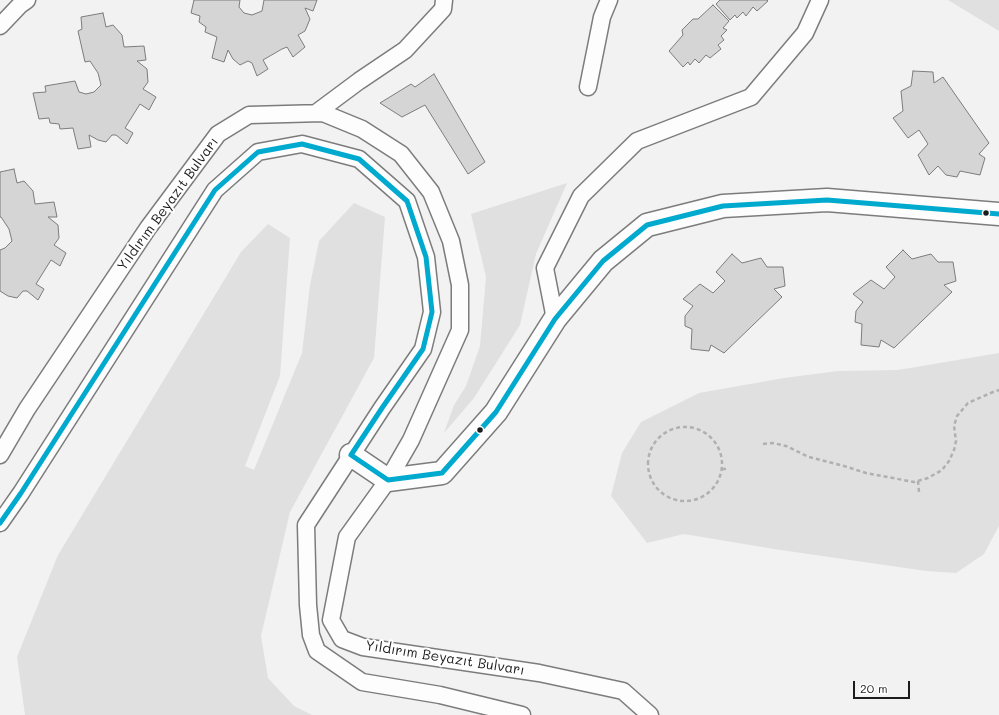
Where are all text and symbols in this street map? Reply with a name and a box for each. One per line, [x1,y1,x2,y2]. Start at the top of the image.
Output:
street label: Yıldırım Beyazıt Bulvarı [114,134,222,274]
unlabelled marker [981,208,991,218]
unlabelled marker [475,425,485,435]
street label: Yıldırım Beyazıt Bulvarı [364,637,526,679]
scale bar [855,673,912,699]
text: 20 m [860,680,888,696]

